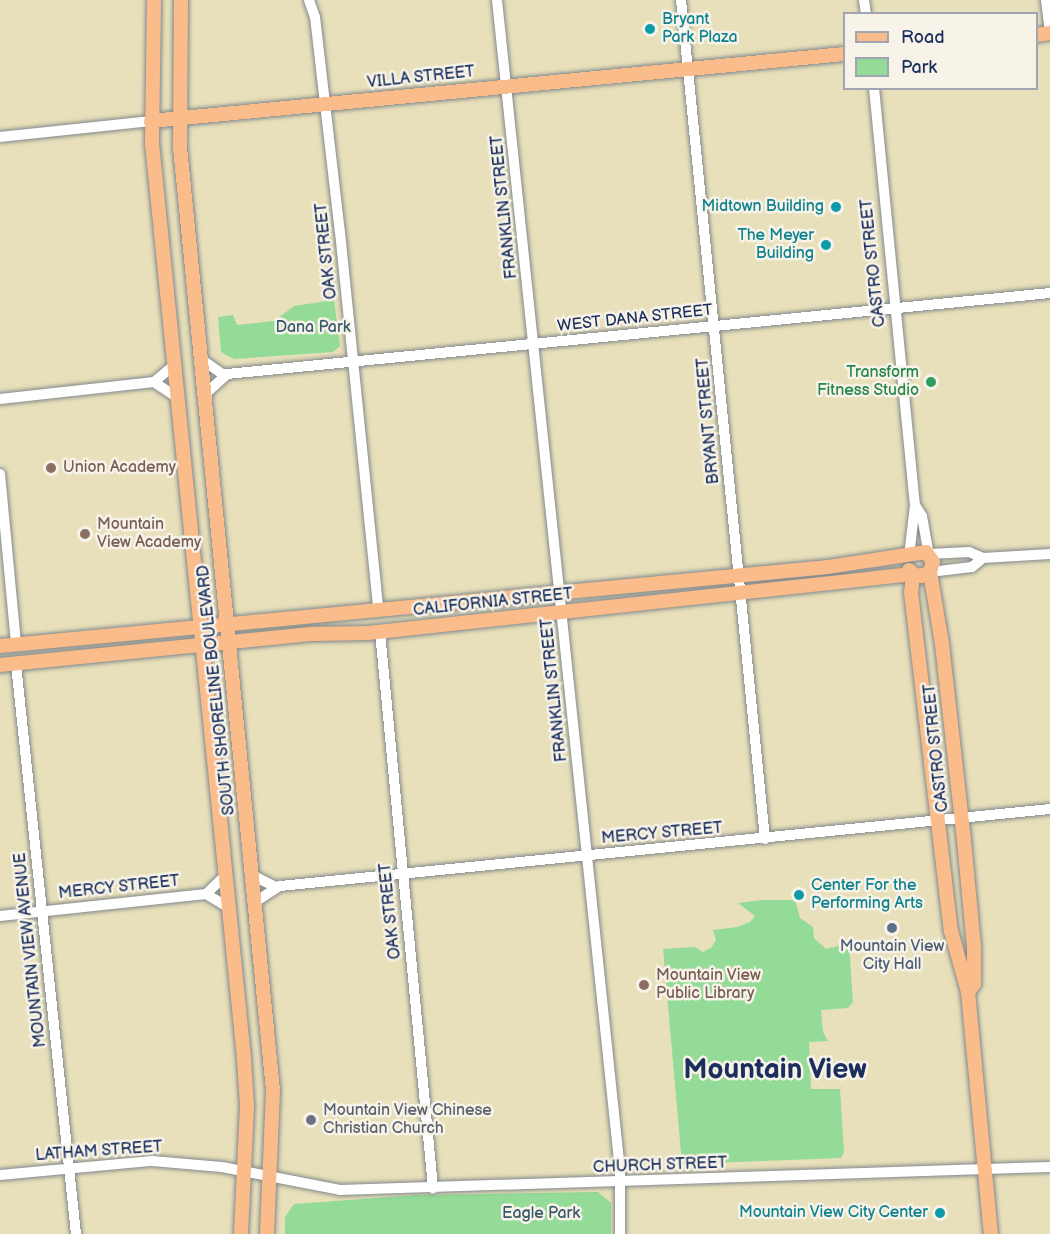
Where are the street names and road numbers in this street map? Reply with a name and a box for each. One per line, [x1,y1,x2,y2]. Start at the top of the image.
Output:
street label: VILLA STREET [366,63,476,93]
street label: FRANKLIN STREET [488,134,522,280]
street label: CASTRO STREET [858,198,890,328]
street label: OAK STREET [312,202,342,300]
street label: WEST DANA STREET [556,301,714,337]
street label: BRYANT STREET [694,357,724,485]
street label: SOUTH SHORELINE BOULEVARD [194,564,240,816]
street label: CALIFORNIA STREET [412,585,574,621]
street label: FRANKLIN STREET [538,617,572,763]
street label: CASTRO STREET [921,683,953,813]
street label: MERCY STREET [600,819,724,849]
street label: MOUNTAIN VIEW AVENUE [11,851,51,1049]
street label: OAK STREET [376,862,406,960]
street label: MERCY STREET [57,872,181,904]
street label: LATHAM STREET [35,1138,163,1166]
street label: CHURCH STREET [592,1154,728,1178]

